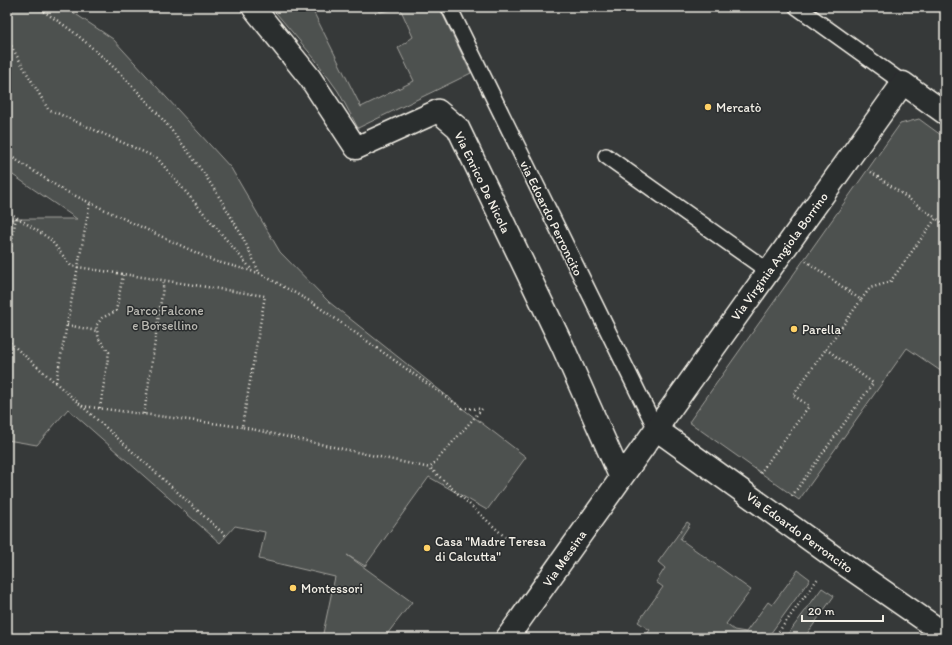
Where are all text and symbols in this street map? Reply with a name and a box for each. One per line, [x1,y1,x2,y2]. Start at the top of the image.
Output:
place label: Mercatò [716,100,762,115]
marker: Mercatò [703,102,713,112]
street label: Via Enrico De Nicola [451,129,514,236]
street label: via Edoardo Perroncito [517,158,586,279]
street label: Via Virginia Angiola Borrino [728,189,831,323]
park label: Parco Falcone e Borsellino [126,303,204,333]
place label: Parella [802,322,841,337]
marker: Parella [789,324,799,334]
street label: Via Edoardo Perroncito [743,489,856,576]
street label: Via Messina [539,527,590,590]
place label: Casa "Madre Teresa di Calcutta" [435,534,546,564]
marker: Casa "Madre Teresa di Calcutta" [422,543,432,553]
place label: Montessori [301,581,363,596]
marker: Montessori [288,583,298,593]
scale bar [802,597,883,623]
text: 20 m [808,604,835,618]

